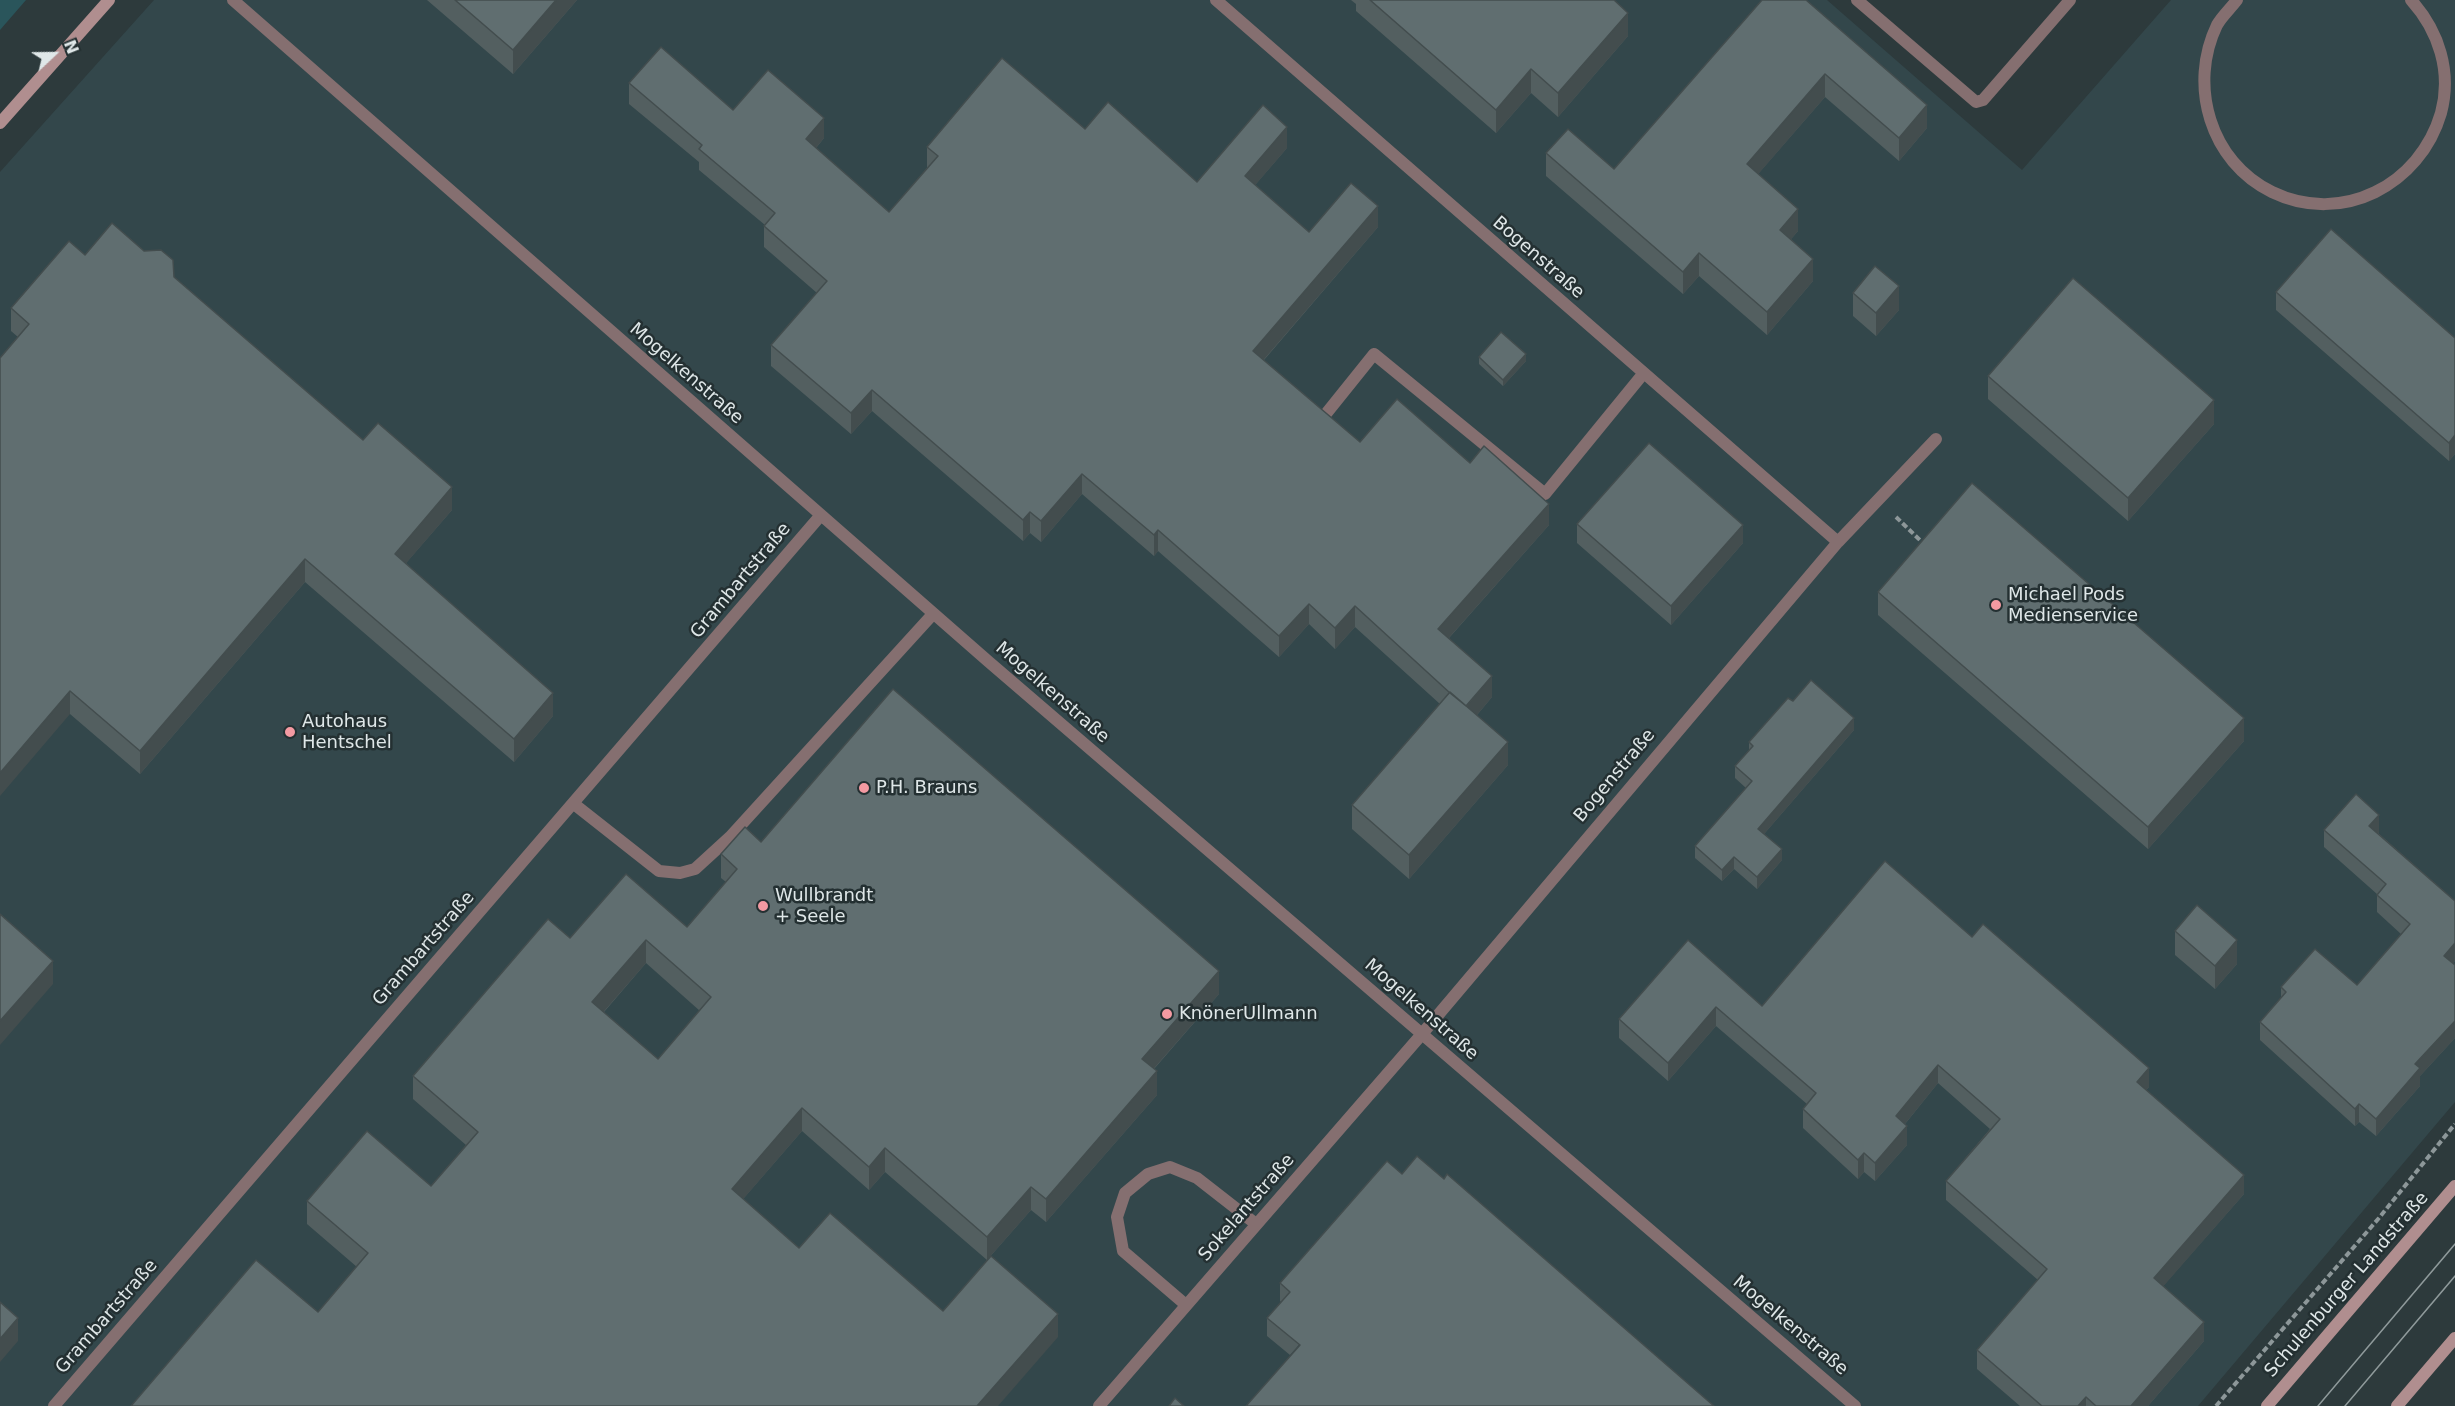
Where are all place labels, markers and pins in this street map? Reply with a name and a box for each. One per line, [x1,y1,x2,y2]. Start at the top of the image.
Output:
place label: Michael Pods Medienservice [2008,584,2138,626]
marker: Michael Pods Medienservice [1989,598,2003,612]
place label: Autohaus Hentschel [302,711,392,754]
marker: Autohaus Hentschel [283,725,297,739]
place label: P.H. Brauns [876,777,977,799]
marker: P.H. Brauns [857,781,871,795]
place label: Wullbrandt + Seele [775,885,873,928]
marker: Wullbrandt + Seele [756,899,770,913]
place label: KnönerUllmann [1179,1003,1318,1025]
marker: KnönerUllmann [1160,1007,1174,1021]

